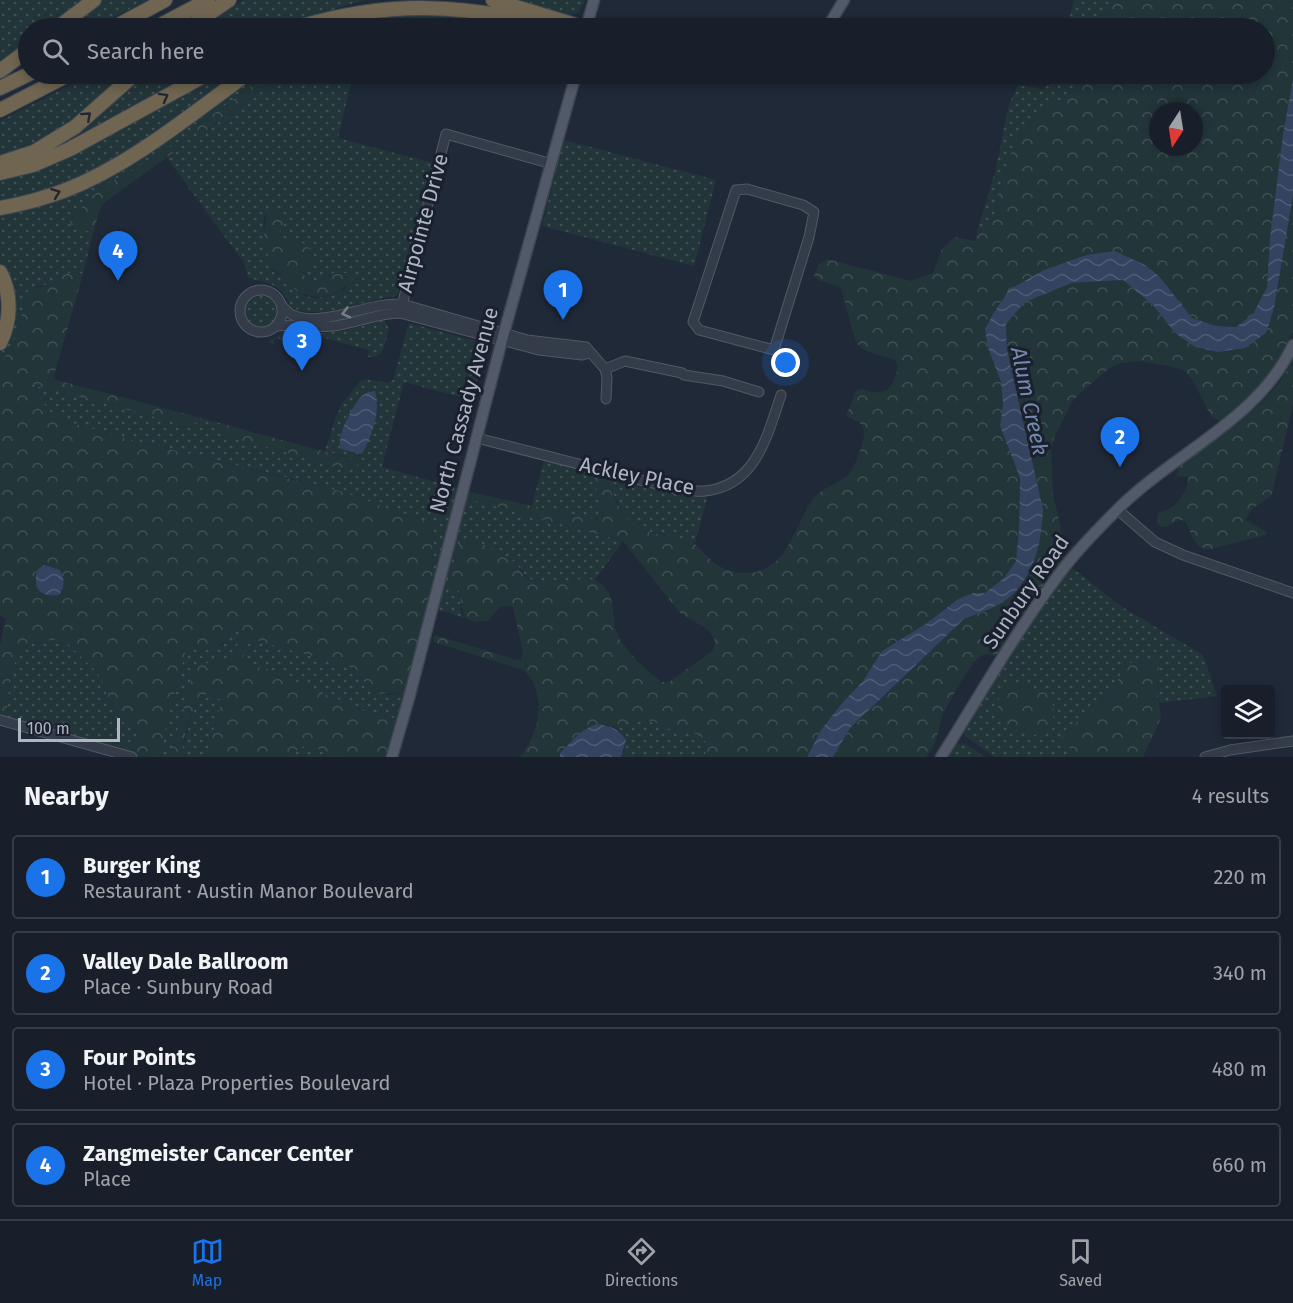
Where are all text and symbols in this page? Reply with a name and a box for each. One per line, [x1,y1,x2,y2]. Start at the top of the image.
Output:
search box [18,18,1275,84]
icon: search [39,35,72,68]
text: Search here [87,38,205,65]
one-way arrow [158,93,168,104]
north arrow [1149,102,1203,156]
one-way arrow [81,112,91,123]
street label: Airpointe Drive [392,151,454,295]
one-way arrow [51,188,61,201]
pin: 4 [98,232,138,281]
pin: 1 [544,270,582,320]
street label: North Cassady Avenue [424,304,504,516]
one-way arrow [341,306,352,318]
pin: 3 [282,322,322,371]
water label: Alum Creek [1005,343,1054,458]
your location [771,348,800,377]
pin: 2 [1100,418,1140,467]
street label: Ackley Place [577,451,697,501]
street label: Sunbury Road [977,530,1075,654]
map controls [1221,685,1275,739]
button: layers [1221,685,1275,739]
scale bar [18,715,120,742]
text: 100 m [27,719,70,738]
text: Nearby [24,781,109,812]
text: 4 results [1192,784,1269,808]
text: Burger King [83,852,200,879]
text: 1 [41,865,50,889]
text: 220 m [1214,865,1267,889]
text: Restaurant · Austin Manor Boulevard [83,879,414,903]
text: Valley Dale Ballroom [83,948,289,975]
text: 2 [40,961,51,985]
text: 340 m [1213,961,1267,985]
text: Place · Sunbury Road [83,975,273,999]
text: Four Points [83,1044,196,1071]
text: 3 [40,1057,51,1081]
text: 480 m [1212,1057,1267,1081]
text: Hotel · Plaza Properties Boulevard [83,1071,391,1095]
text: Zangmeister Cancer Center [83,1140,353,1167]
text: 4 [40,1153,51,1177]
text: 660 m [1212,1153,1267,1177]
text: Place [83,1167,131,1191]
tab: Map [191,1235,224,1290]
tab: Directions [605,1235,678,1290]
tab: Saved [1059,1235,1102,1290]

